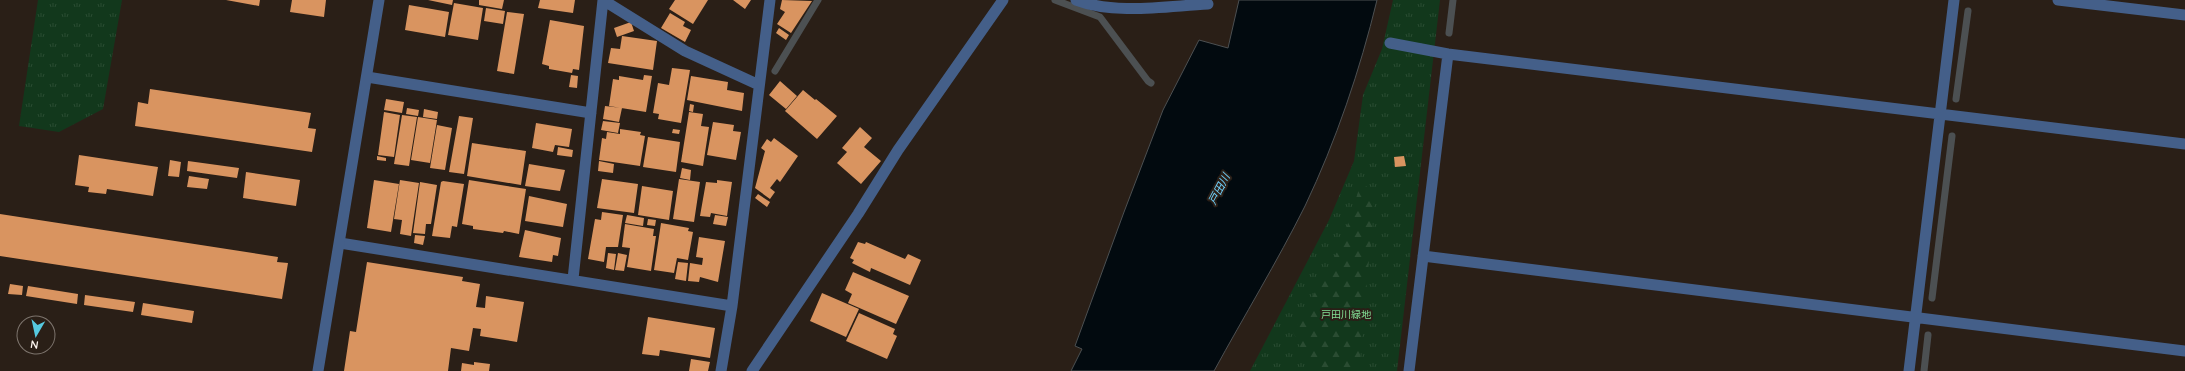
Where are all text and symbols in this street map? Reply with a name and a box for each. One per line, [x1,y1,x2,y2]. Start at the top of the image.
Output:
water label: 戸田川 [1205,170,1233,207]
park label: 戸田川緑地 [1321,308,1372,321]
north arrow [16,315,56,355]
text: N [29,337,40,352]

